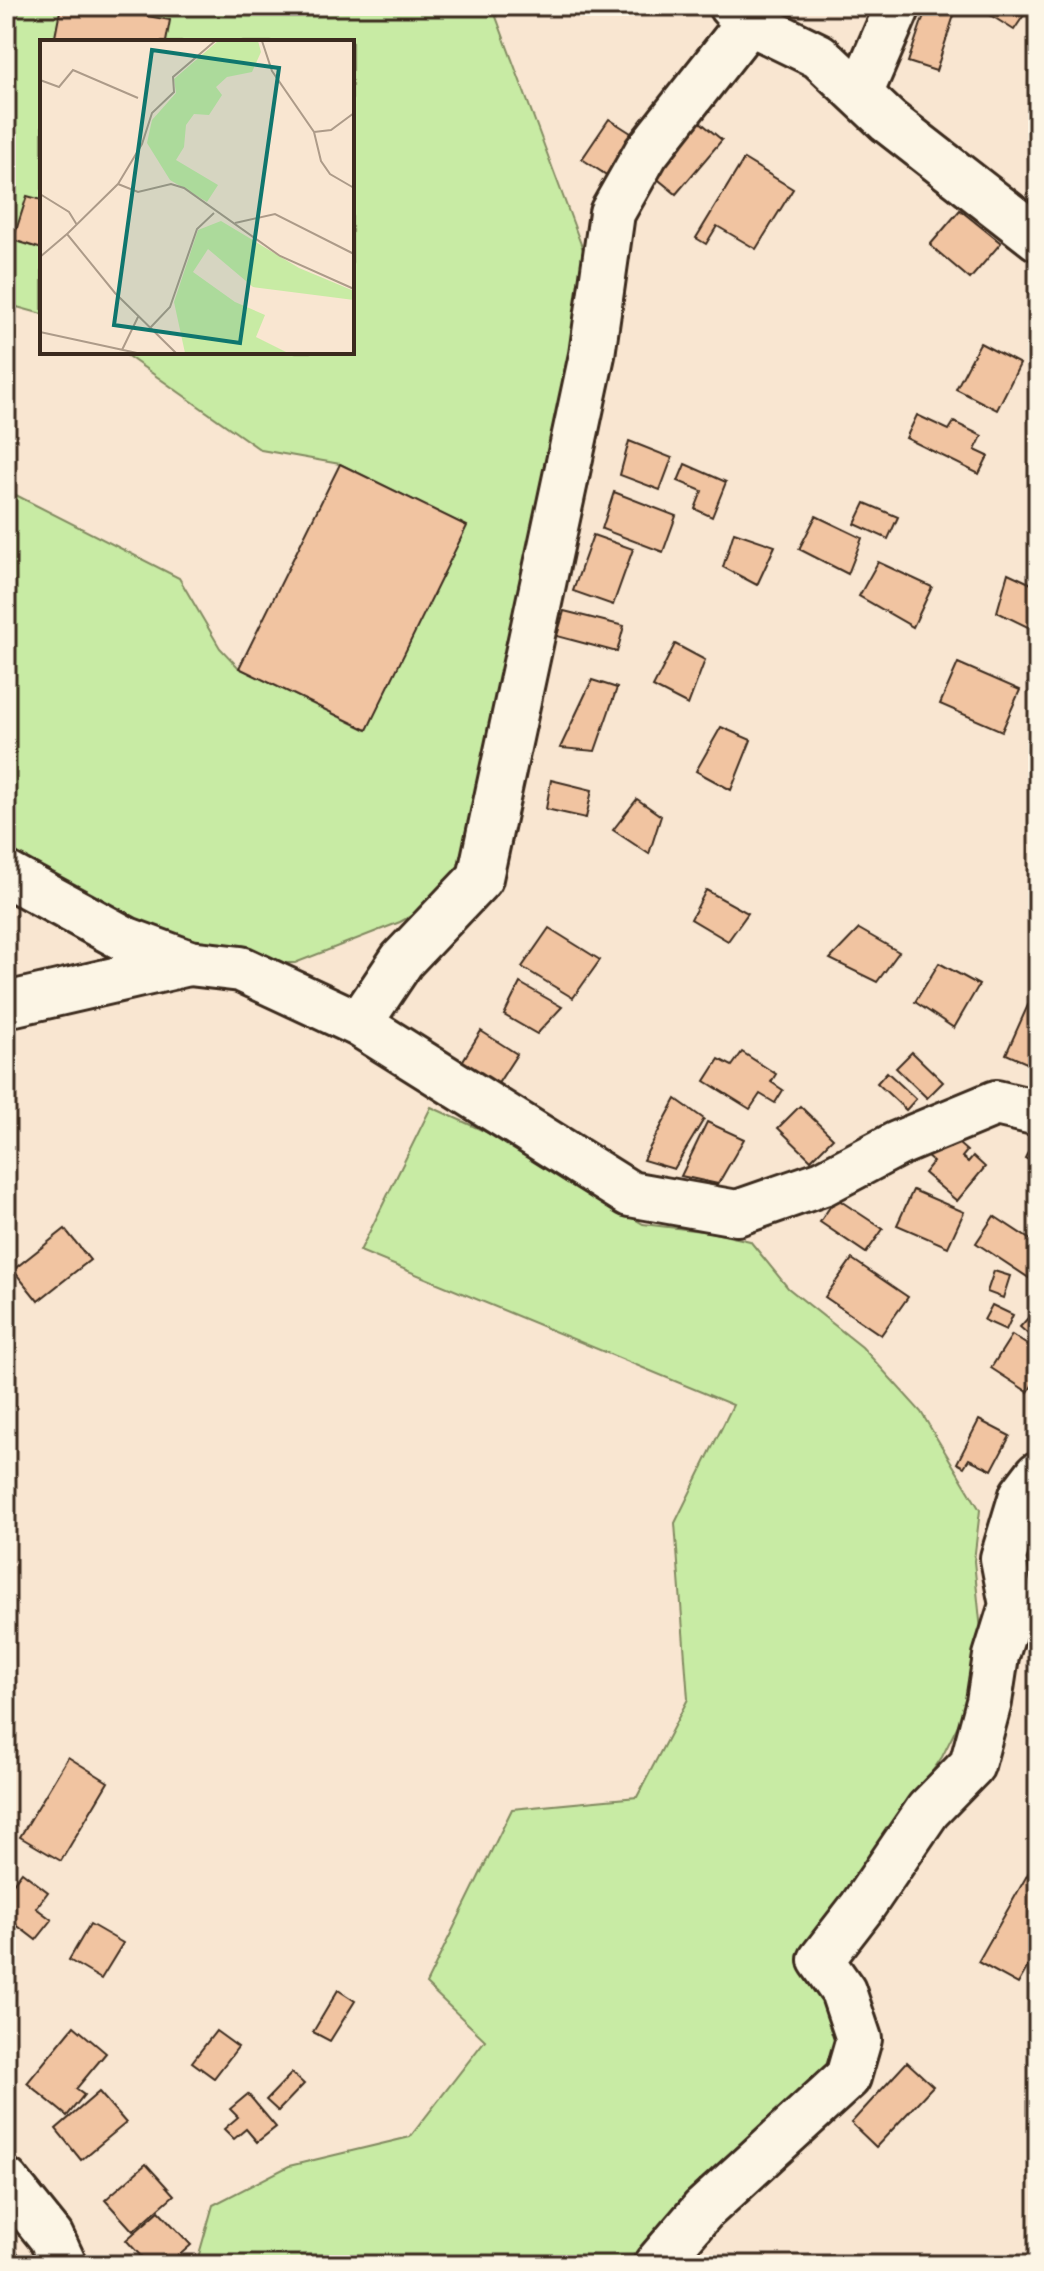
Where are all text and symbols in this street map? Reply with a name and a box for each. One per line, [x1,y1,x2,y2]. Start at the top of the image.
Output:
inset map [40,40,354,354]

